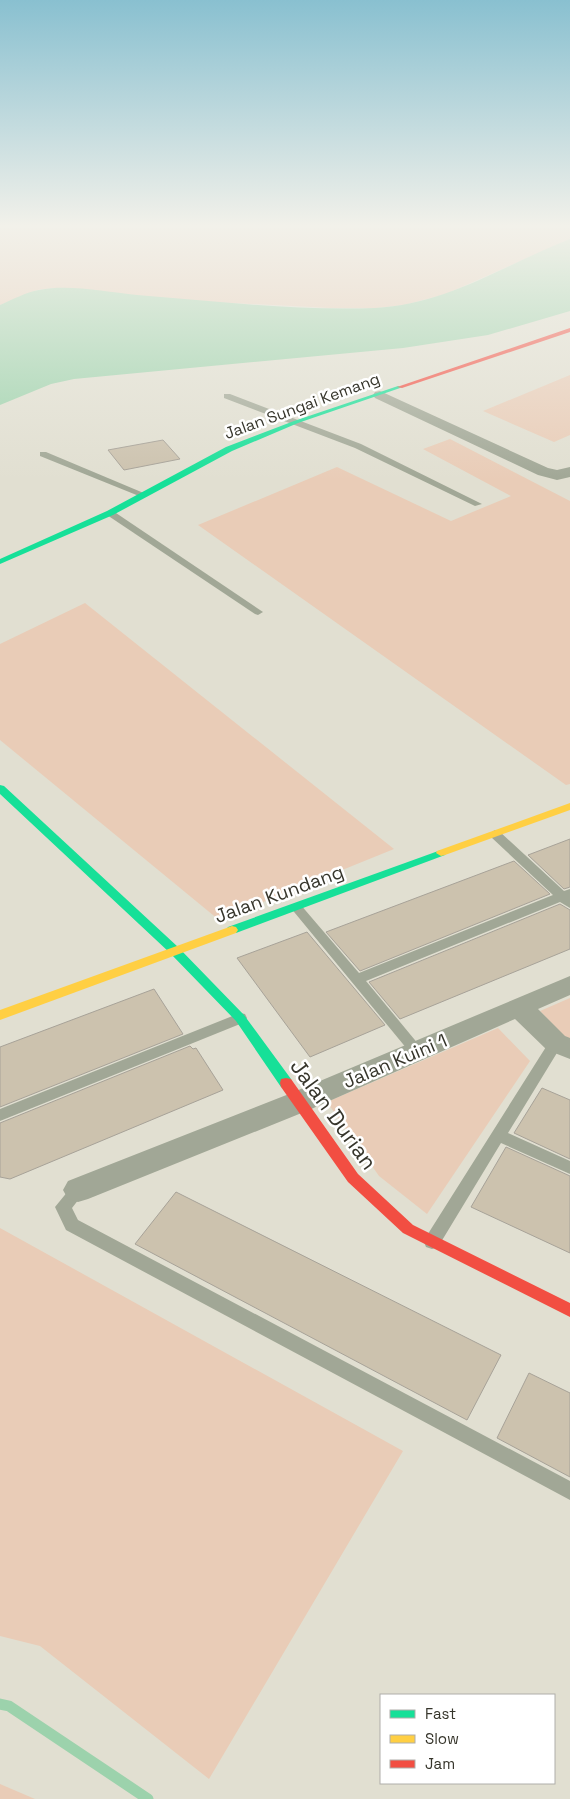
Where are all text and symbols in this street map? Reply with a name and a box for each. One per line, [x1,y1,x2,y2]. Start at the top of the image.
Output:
street label: Jalan Sungai Kemang [221,368,383,444]
street label: Jalan Kundang [211,859,347,929]
street label: Jalan Kuini 1 [339,1028,451,1094]
street label: Jalan Durian [284,1053,384,1175]
legend [380,1694,555,1784]
text: Fast [425,1704,456,1723]
text: Slow [425,1729,459,1748]
text: Jam [425,1754,455,1773]

